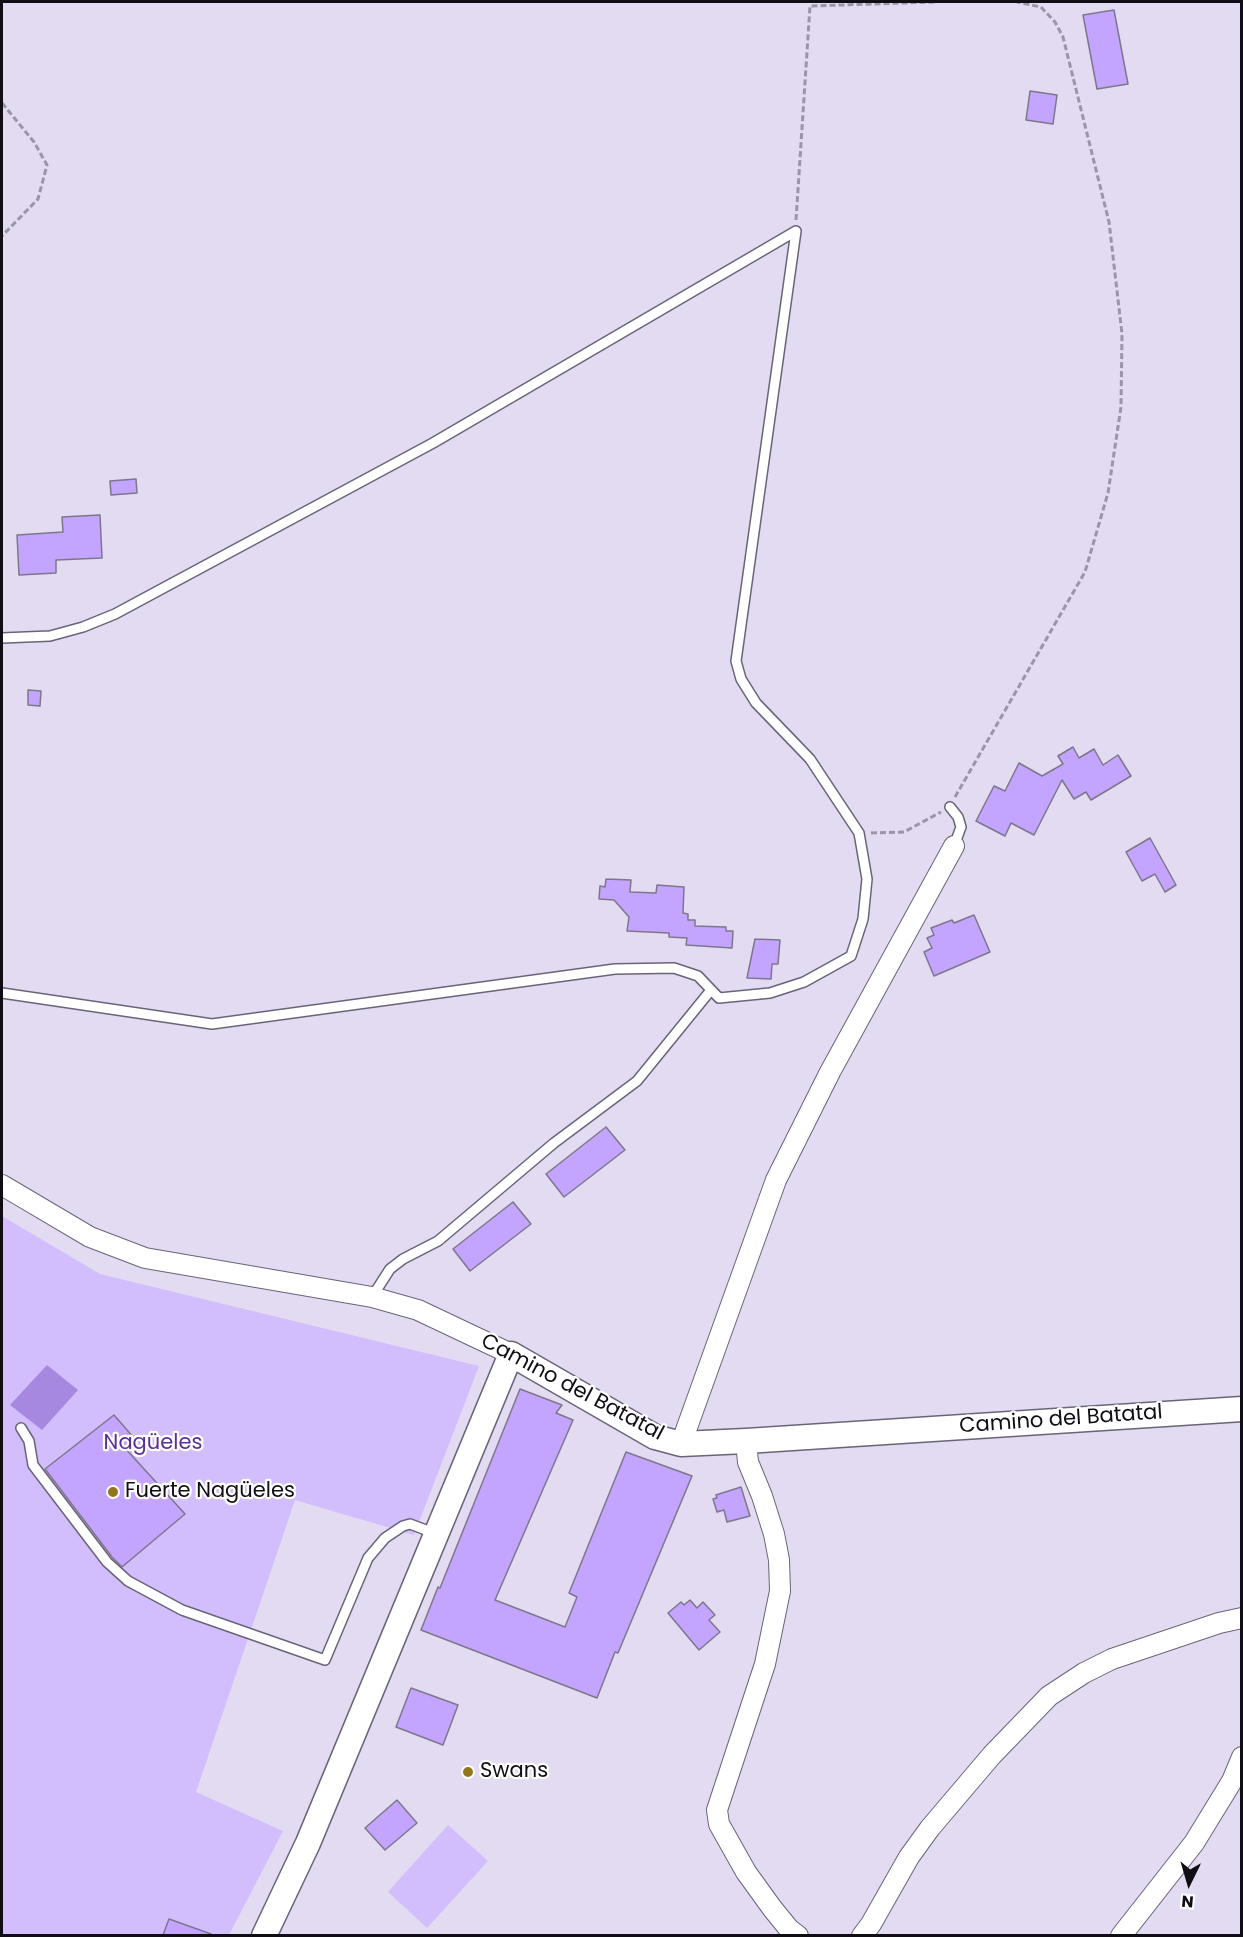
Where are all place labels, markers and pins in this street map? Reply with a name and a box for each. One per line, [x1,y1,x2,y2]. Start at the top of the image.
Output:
place label: Fuerte Nagüeles [125,1479,295,1505]
marker: Fuerte Nagüeles [106,1485,120,1499]
place label: Swans [480,1759,548,1785]
marker: Swans [461,1765,475,1779]

